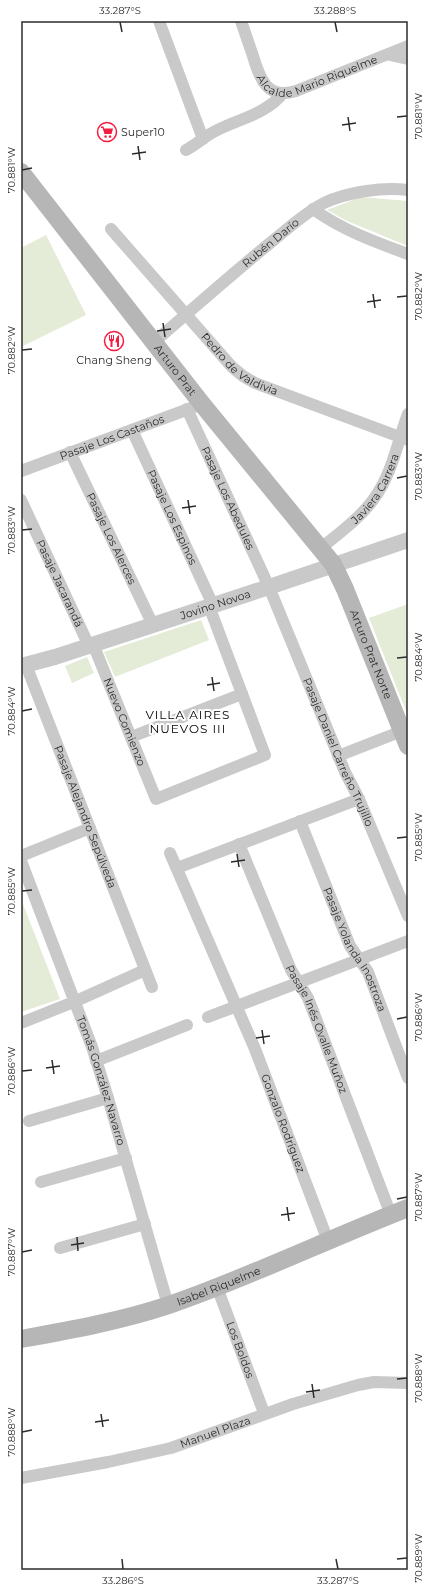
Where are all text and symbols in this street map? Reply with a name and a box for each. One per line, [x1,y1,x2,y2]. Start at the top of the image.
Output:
text: 33.287°S [99,4,141,17]
text: 33.288°S [314,4,356,17]
street label: Alcalde Mario Riquelme [254,52,380,100]
text: 70.881°W [412,93,425,139]
supermarket icon: Super10 [96,121,118,143]
place label: Super10 [121,125,165,139]
text: 70.881°W [5,147,18,193]
street label: Rubén Darío [239,215,302,270]
text: 70.882°W [412,272,425,320]
text: 70.882°W [5,326,18,374]
restaurant icon: Chang Sheng [103,330,125,352]
street label: Pedro de Valdivia [198,330,280,398]
street label: Arturo Prat [151,342,200,399]
place label: Chang Sheng [76,353,152,367]
street label: Pasaje Los Castaños [58,411,167,463]
street label: Pasaje Los Abedules [198,444,258,552]
street label: Javiera Carrera [347,452,402,528]
text: 70.883°W [412,452,425,500]
street label: Pasaje Los Espinos [144,467,201,567]
street label: Pasaje Los Alerces [84,490,140,587]
text: 70.883°W [5,506,18,554]
street label: Pasaje Jacarandá [33,537,86,630]
street label: Jovino Novoa [178,586,252,623]
street label: Arturo Prat Norte [347,607,396,701]
text: 70.884°W [412,632,425,682]
street label: Nuevo Comienzo [100,676,149,768]
street label: Pasaje Daniel Carreño Trujillo [300,676,377,829]
text: 70.884°W [5,686,18,736]
district label: VILLA AIRES NUEVOS III [145,707,231,736]
street label: Pasaje Alejandro Sepúlveda [51,743,120,890]
text: 70.885°W [412,813,425,861]
text: 70.885°W [5,867,18,915]
street label: Pasaje Yolanda Inostroza [320,885,389,1014]
street label: Pasaje Inés Ovalle Muñoz [283,963,351,1096]
text: 70.886°W [412,993,425,1041]
street label: Tomás González Navarro [74,1014,128,1147]
text: 70.886°W [5,1047,18,1095]
street label: Gonzalo Rodríguez [258,1072,308,1175]
text: 70.887°W [412,1173,425,1221]
text: 70.887°W [5,1228,18,1276]
street label: Isabel Riquelme [175,1263,263,1309]
street label: Los Boldos [223,1319,258,1381]
text: 70.888°W [412,1353,425,1403]
text: 70.888°W [5,1407,18,1457]
street label: Manuel Plaza [178,1413,252,1451]
text: 70.889°W [412,1534,425,1582]
text: 33.286°S [102,1574,144,1587]
text: 33.287°S [317,1574,359,1587]

